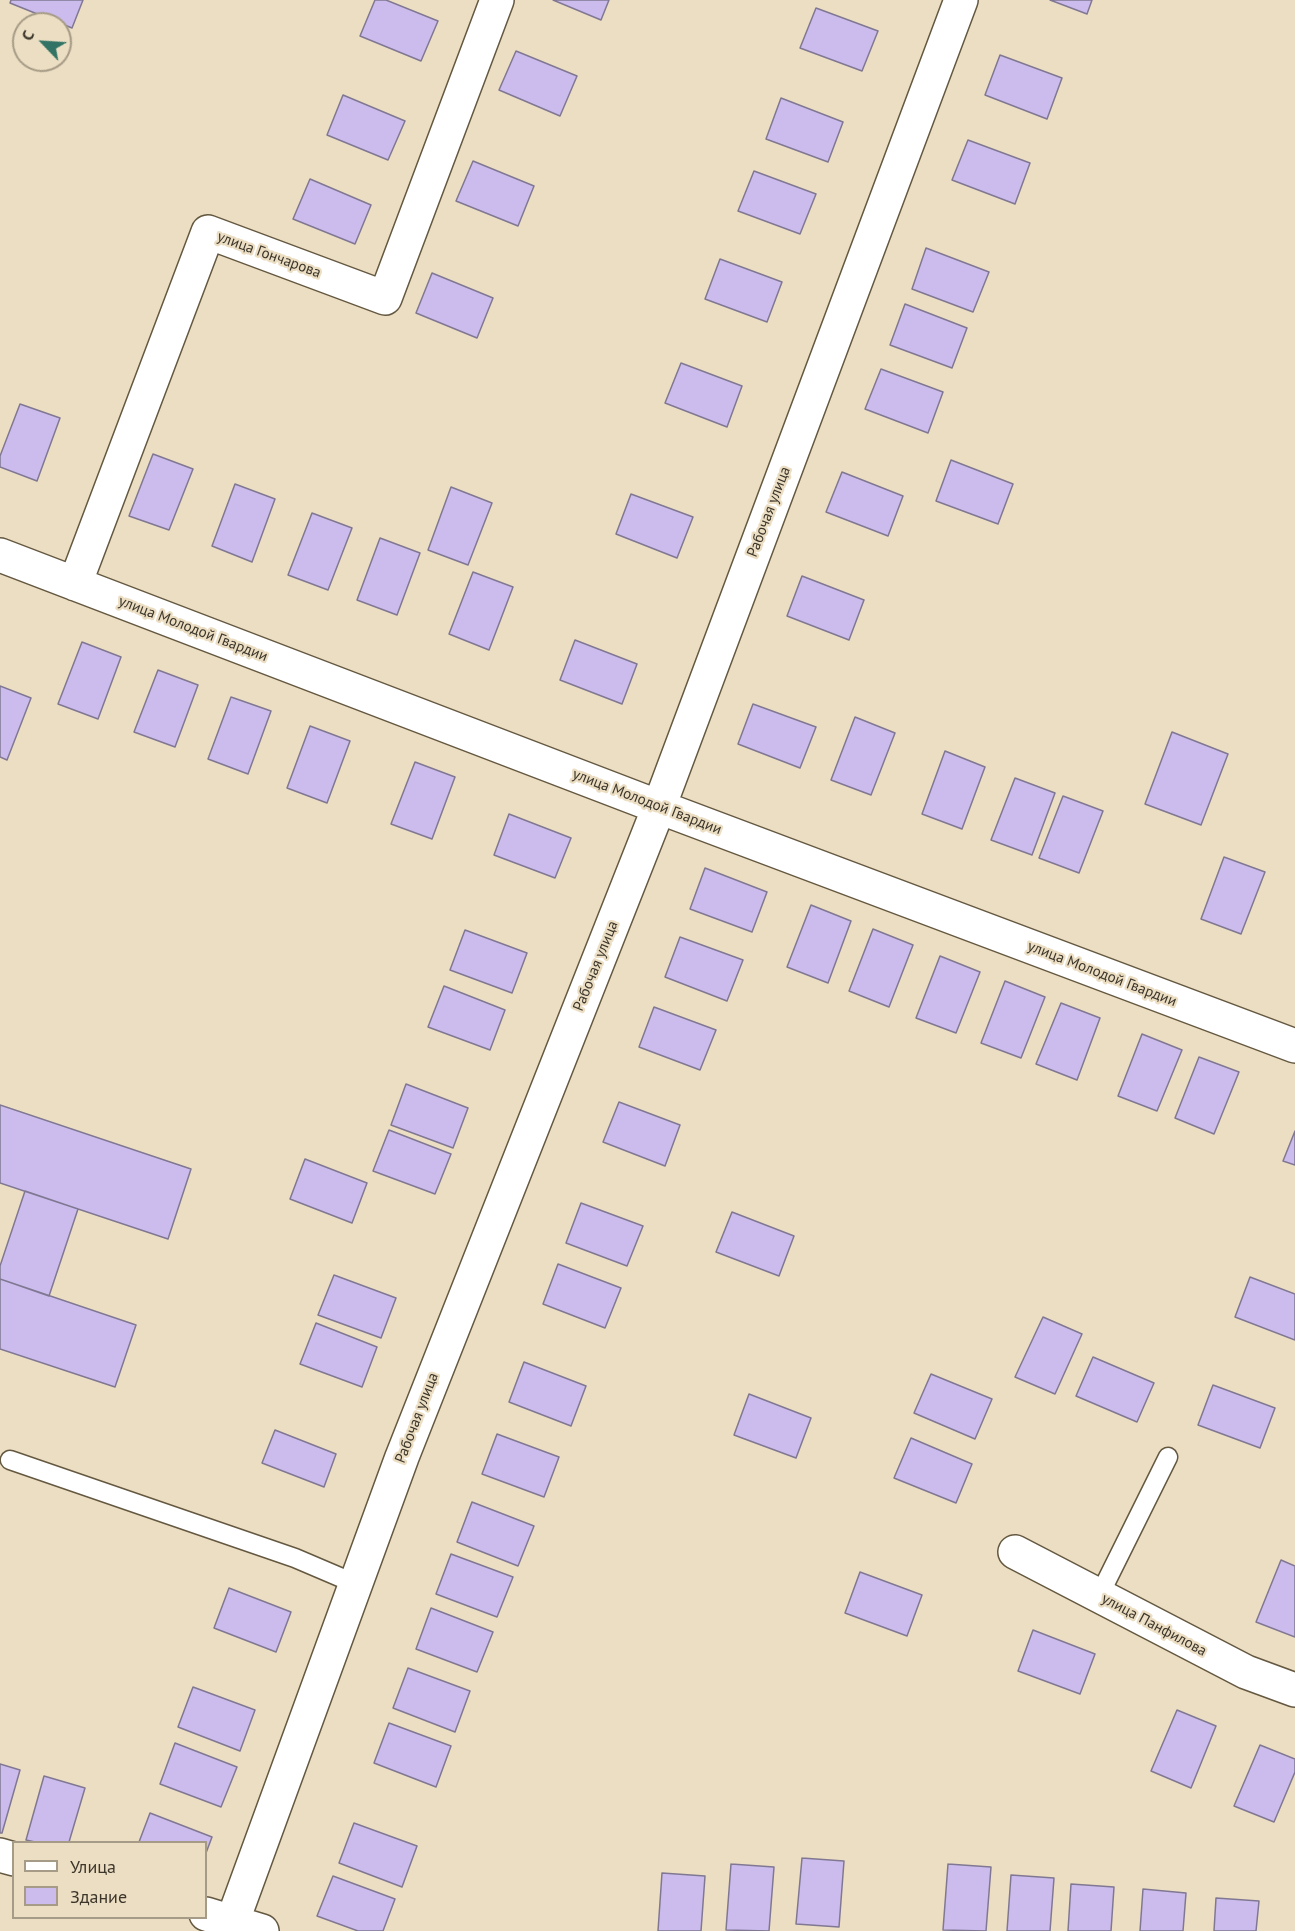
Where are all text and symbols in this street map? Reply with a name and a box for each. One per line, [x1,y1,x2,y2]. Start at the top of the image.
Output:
north arrow [12,12,72,72]
text: С [17,27,38,44]
street label: улица Гончарова [215,228,323,282]
street label: Рабочая улица [743,464,795,560]
street label: улица Молодой Гвардии [116,592,270,666]
street label: улица Молодой Гвардии [570,765,724,839]
street label: Рабочая улица [570,918,622,1014]
street label: улица Молодой Гвардии [1025,937,1179,1011]
street label: Рабочая улица [391,1370,443,1466]
street label: улица Панфилова [1098,1590,1210,1660]
legend [12,1841,207,1919]
text: Улица [70,1855,116,1878]
text: Здание [70,1885,127,1908]

